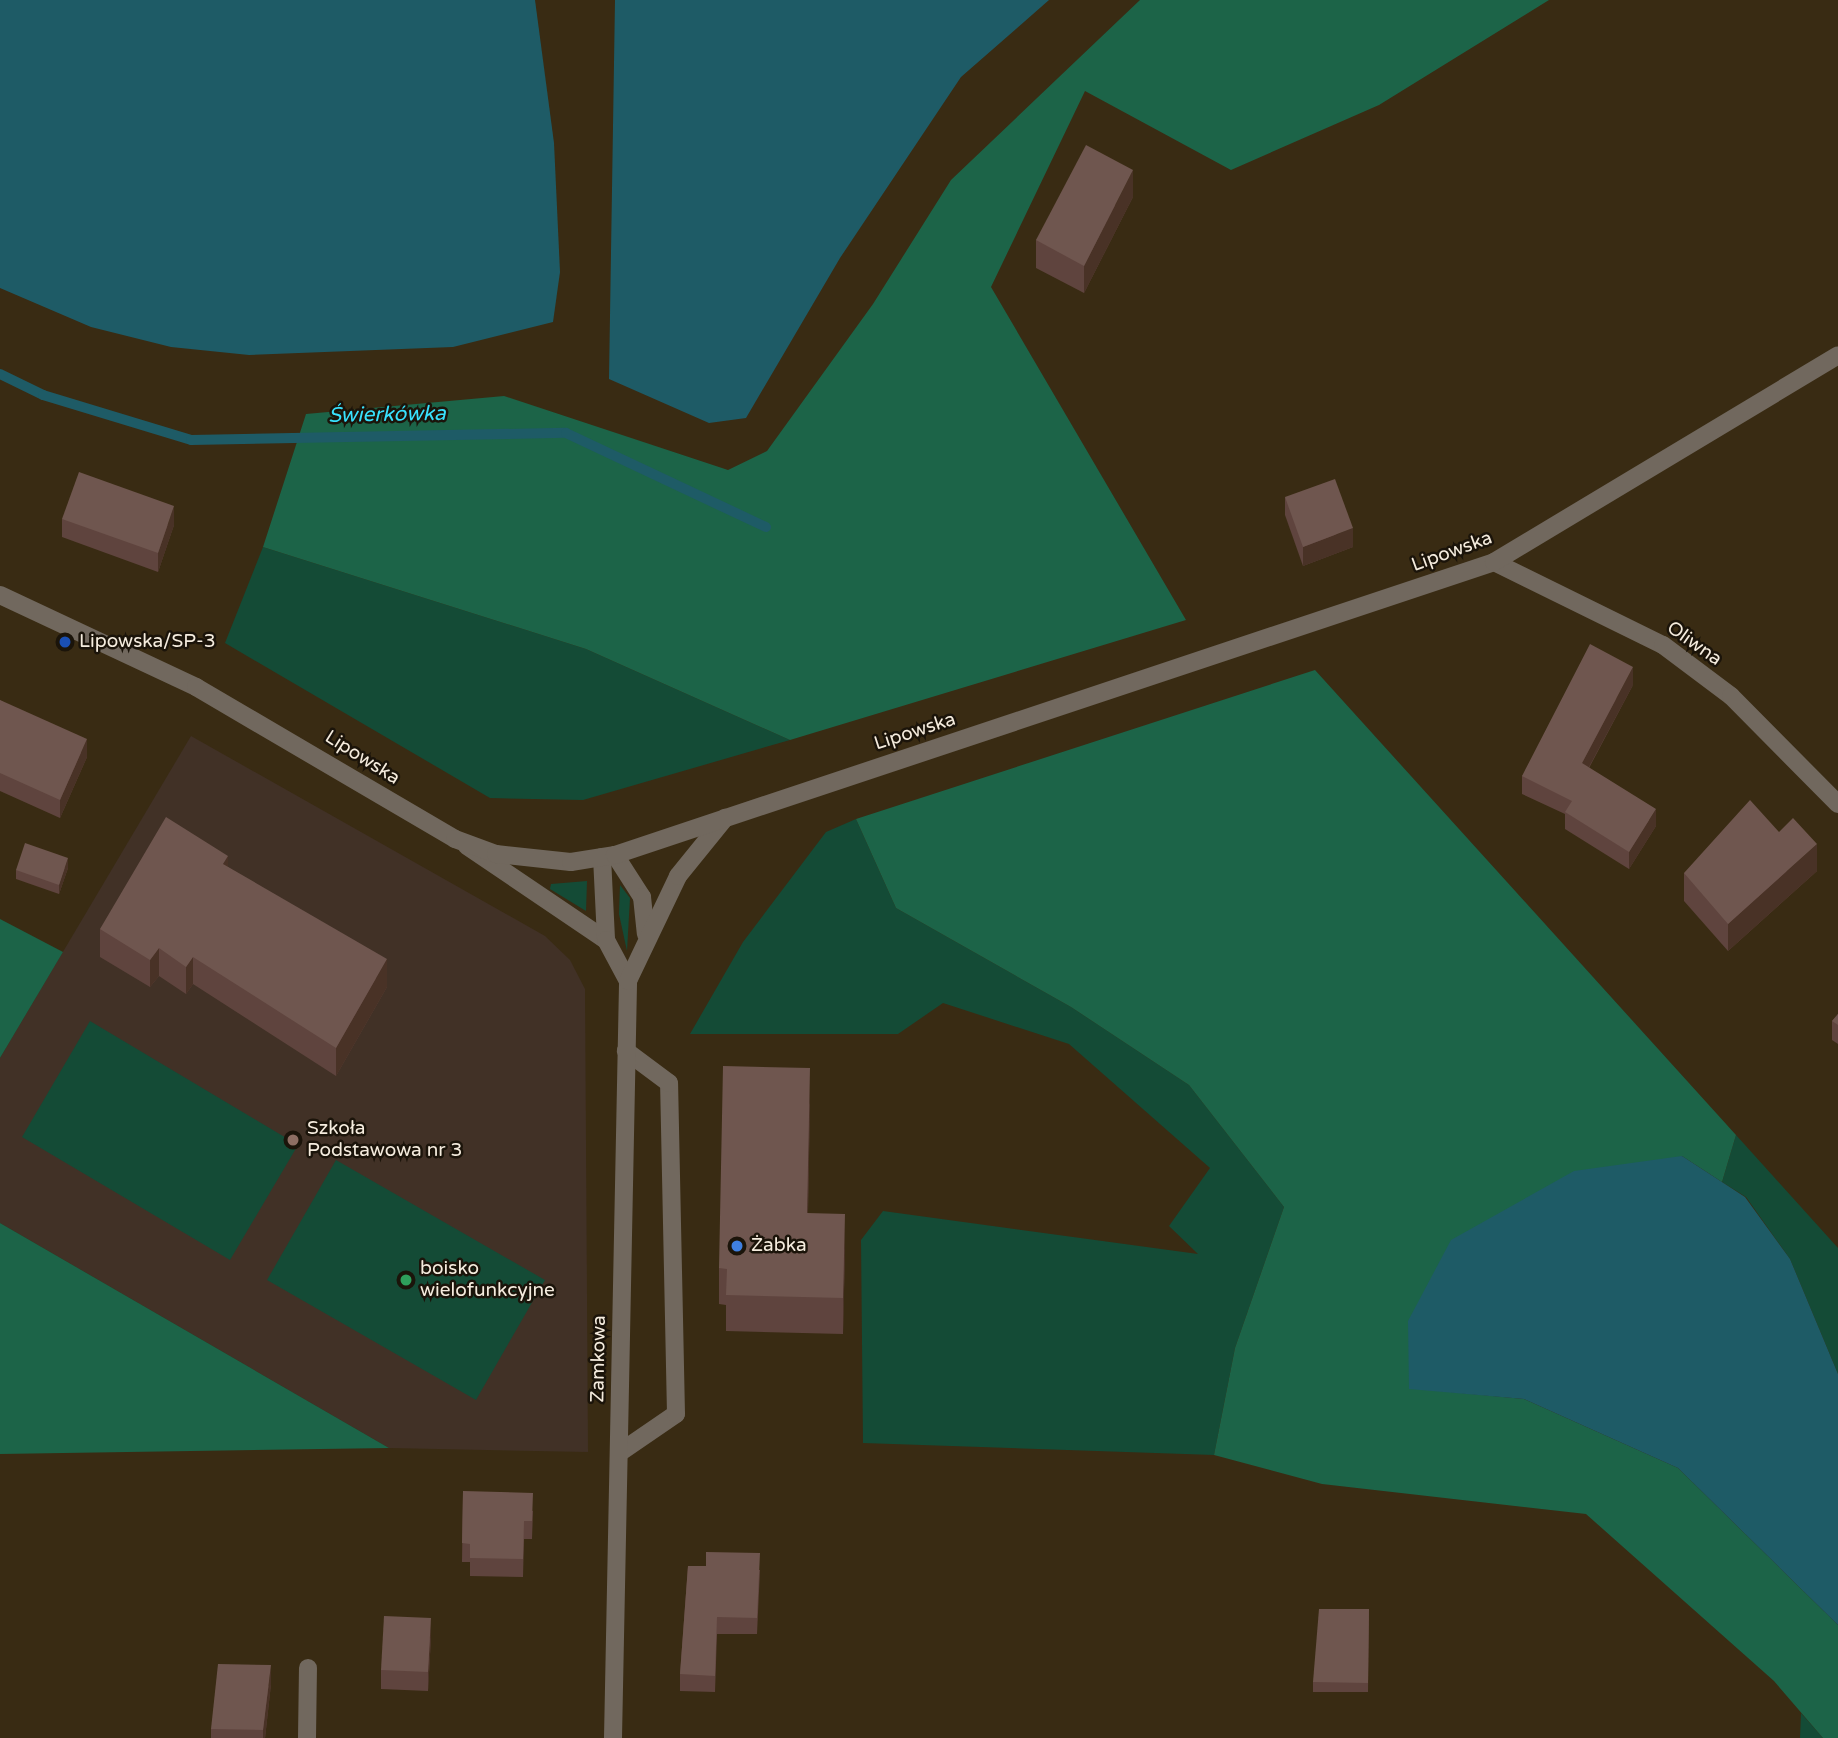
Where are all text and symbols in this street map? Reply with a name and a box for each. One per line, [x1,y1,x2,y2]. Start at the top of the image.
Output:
water label: Świerkówka [328,401,446,429]
street label: Lipowska [1409,527,1495,577]
street label: Oliwna [1662,617,1726,671]
place label: Lipowska/SP-3 [79,631,216,653]
marker: Lipowska/SP-3 [57,634,73,650]
street label: Lipowska [871,708,959,756]
street label: Lipowska [320,726,404,790]
place label: Szkoła Podstawowa nr 3 [307,1118,462,1162]
marker: Szkoła Podstawowa nr 3 [285,1132,301,1148]
place label: Żabka [751,1235,807,1257]
marker: Żabka [729,1238,745,1254]
place label: boisko wielofunkcyjne [420,1258,555,1302]
marker: boisko wielofunkcyjne [398,1272,414,1288]
street label: Zamkowa [587,1315,611,1403]

